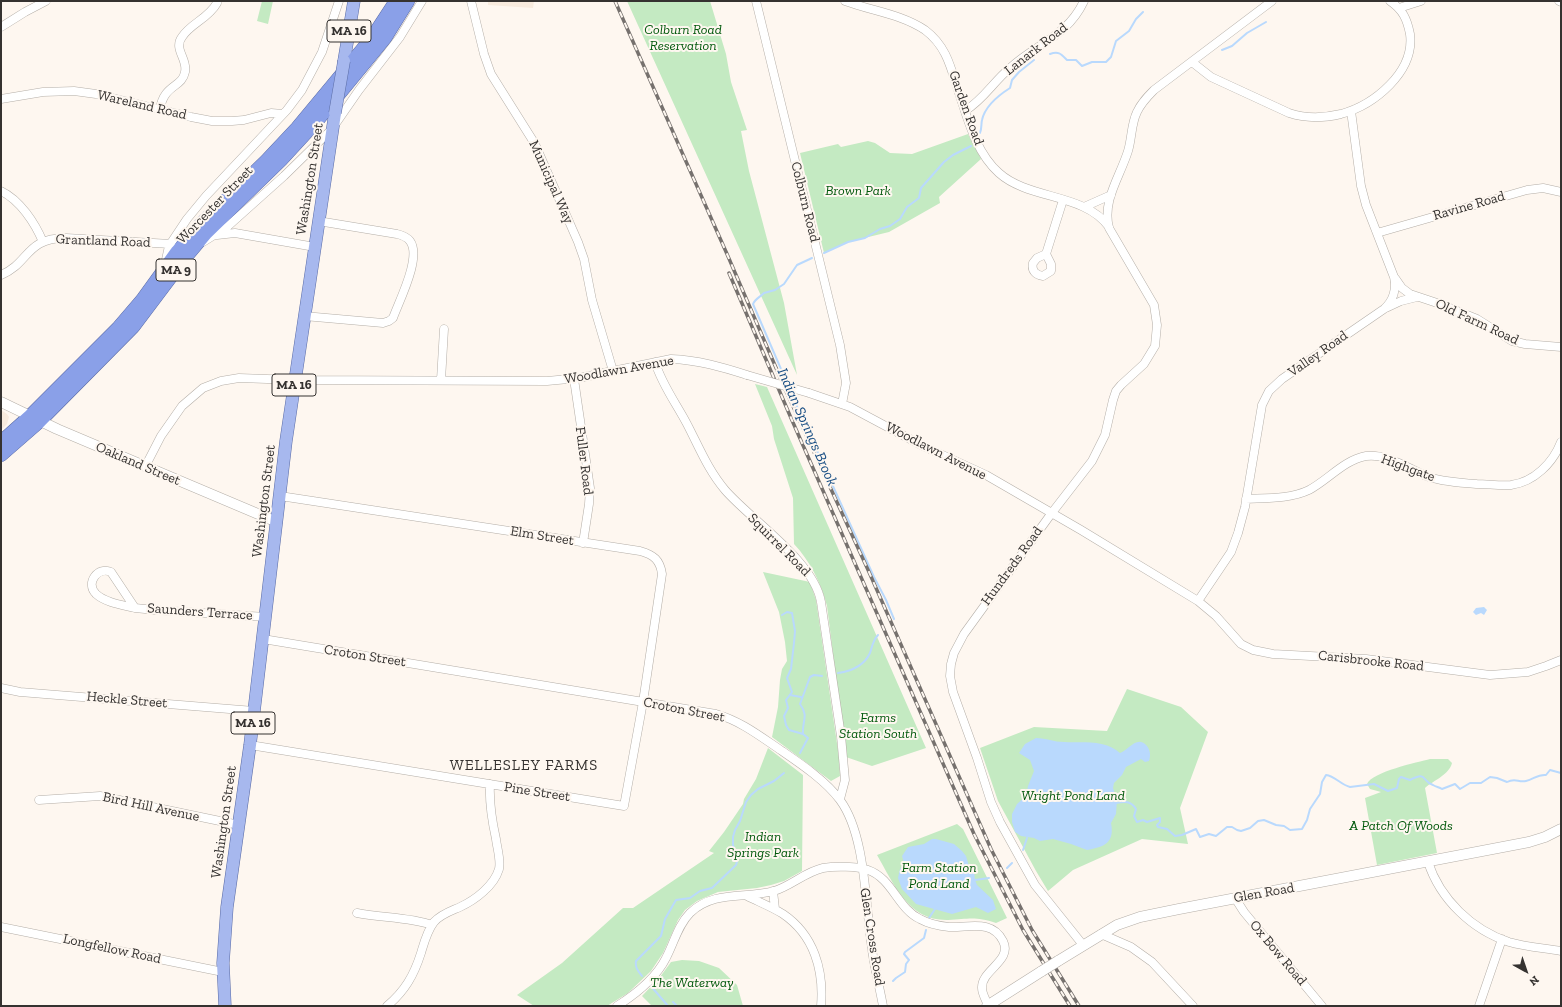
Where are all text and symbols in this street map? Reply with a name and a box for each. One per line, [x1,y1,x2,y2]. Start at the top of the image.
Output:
street label: Lanark Road [1001,19,1071,79]
road number: MA 16 [327,20,371,42]
park label: Colburn Road Reservation [644,22,722,54]
street label: Garden Road [945,69,987,147]
street label: Wareland Road [96,87,188,123]
street label: Washington Street [293,122,327,236]
street label: Municipal Way [525,138,577,226]
street label: Colburn Road [787,160,823,244]
street label: Worcester Street [173,162,257,248]
park label: Brown Park [825,183,891,199]
street label: Ravine Road [1431,188,1507,224]
street label: Grantland Road [55,231,151,251]
road number: MA 9 [156,259,196,281]
street label: Old Farm Road [1433,295,1521,349]
street label: Valley Road [1285,327,1351,381]
street label: Woodlawn Avenue [563,352,675,388]
water label: Indian Springs Brook [773,365,841,489]
road number: MA 16 [272,374,316,396]
street label: Woodlawn Avenue [883,418,989,484]
street label: Fuller Road [571,426,597,496]
street label: Oakland Street [93,439,183,489]
street label: Washington Street [249,444,279,558]
street label: Highgate [1379,450,1437,486]
street label: Squirrel Road [744,510,814,580]
street label: Elm Street [509,523,575,549]
street label: Hundreds Road [978,523,1046,609]
street label: Saunders Terrace [147,600,253,624]
street label: Croton Street [323,641,407,671]
street label: Carisbrooke Road [1317,647,1425,675]
street label: Heckle Street [86,688,168,712]
street label: Croton Street [642,694,726,726]
park label: Farms Station South [839,710,917,742]
road number: MA 16 [231,712,275,734]
district label: WELLESLEY FARMS [450,757,598,775]
street label: Washington Street [208,765,240,879]
street label: Pine Street [503,778,571,806]
park label: Wright Pond Land [1021,788,1125,804]
street label: Bird Hill Avenue [101,789,201,825]
park label: A Patch Of Woods [1349,818,1453,834]
park label: Indian Springs Park [727,829,799,862]
park label: Farm Station Pond Land [902,860,976,892]
street label: Glen Road [1232,879,1296,907]
street label: Glen Cross Road [856,887,888,987]
street label: Ox Bow Road [1246,917,1310,989]
street label: Longfellow Road [61,930,163,968]
north arrow [1506,951,1546,991]
text: N [1527,973,1541,988]
park label: The Waterway [650,975,734,991]

